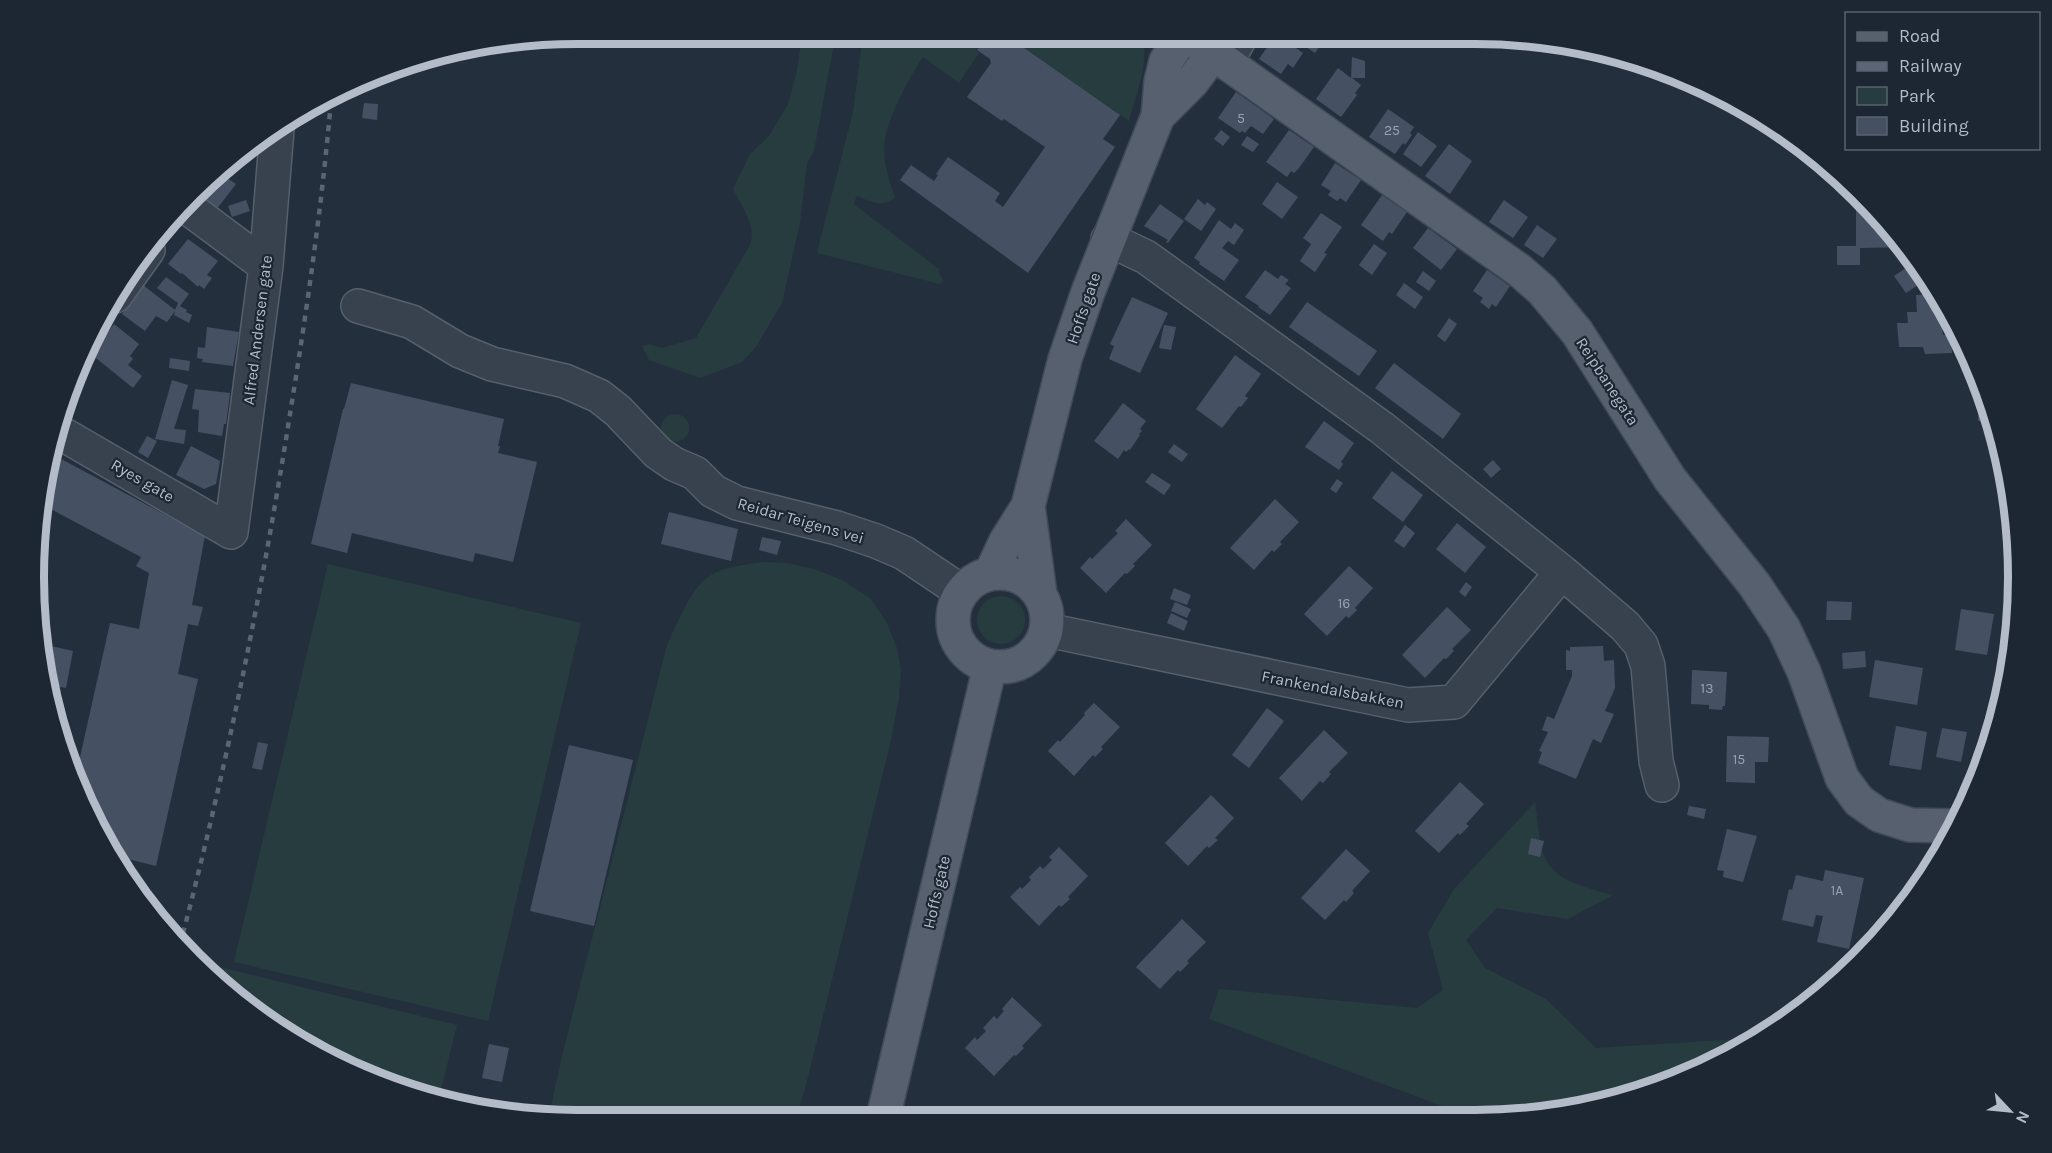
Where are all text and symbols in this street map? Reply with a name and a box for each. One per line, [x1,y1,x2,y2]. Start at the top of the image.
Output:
legend [1845,12,2040,150]
text: Road [1899,25,1940,47]
text: Railway [1899,55,1962,77]
text: Park [1899,85,1936,107]
house number: 5 [1237,110,1245,127]
text: Building [1899,115,1969,137]
house number: 25 [1384,122,1400,139]
street label: Alfred Andersen gate [239,254,276,406]
street label: Hoffs gate [1062,270,1105,346]
street label: Reipbanegata [1572,334,1643,429]
street label: Ryes gate [108,455,178,506]
street label: Reidar Teigens vei [735,493,866,548]
house number: 16 [1338,595,1350,612]
street label: Frankendalsbakken [1260,666,1406,713]
house number: 13 [1701,680,1713,697]
house number: 15 [1733,751,1745,768]
street label: Hoffs gate [919,854,954,930]
house number: 1A [1831,882,1843,899]
north arrow [1980,1081,2040,1141]
text: N [2012,1108,2034,1127]

